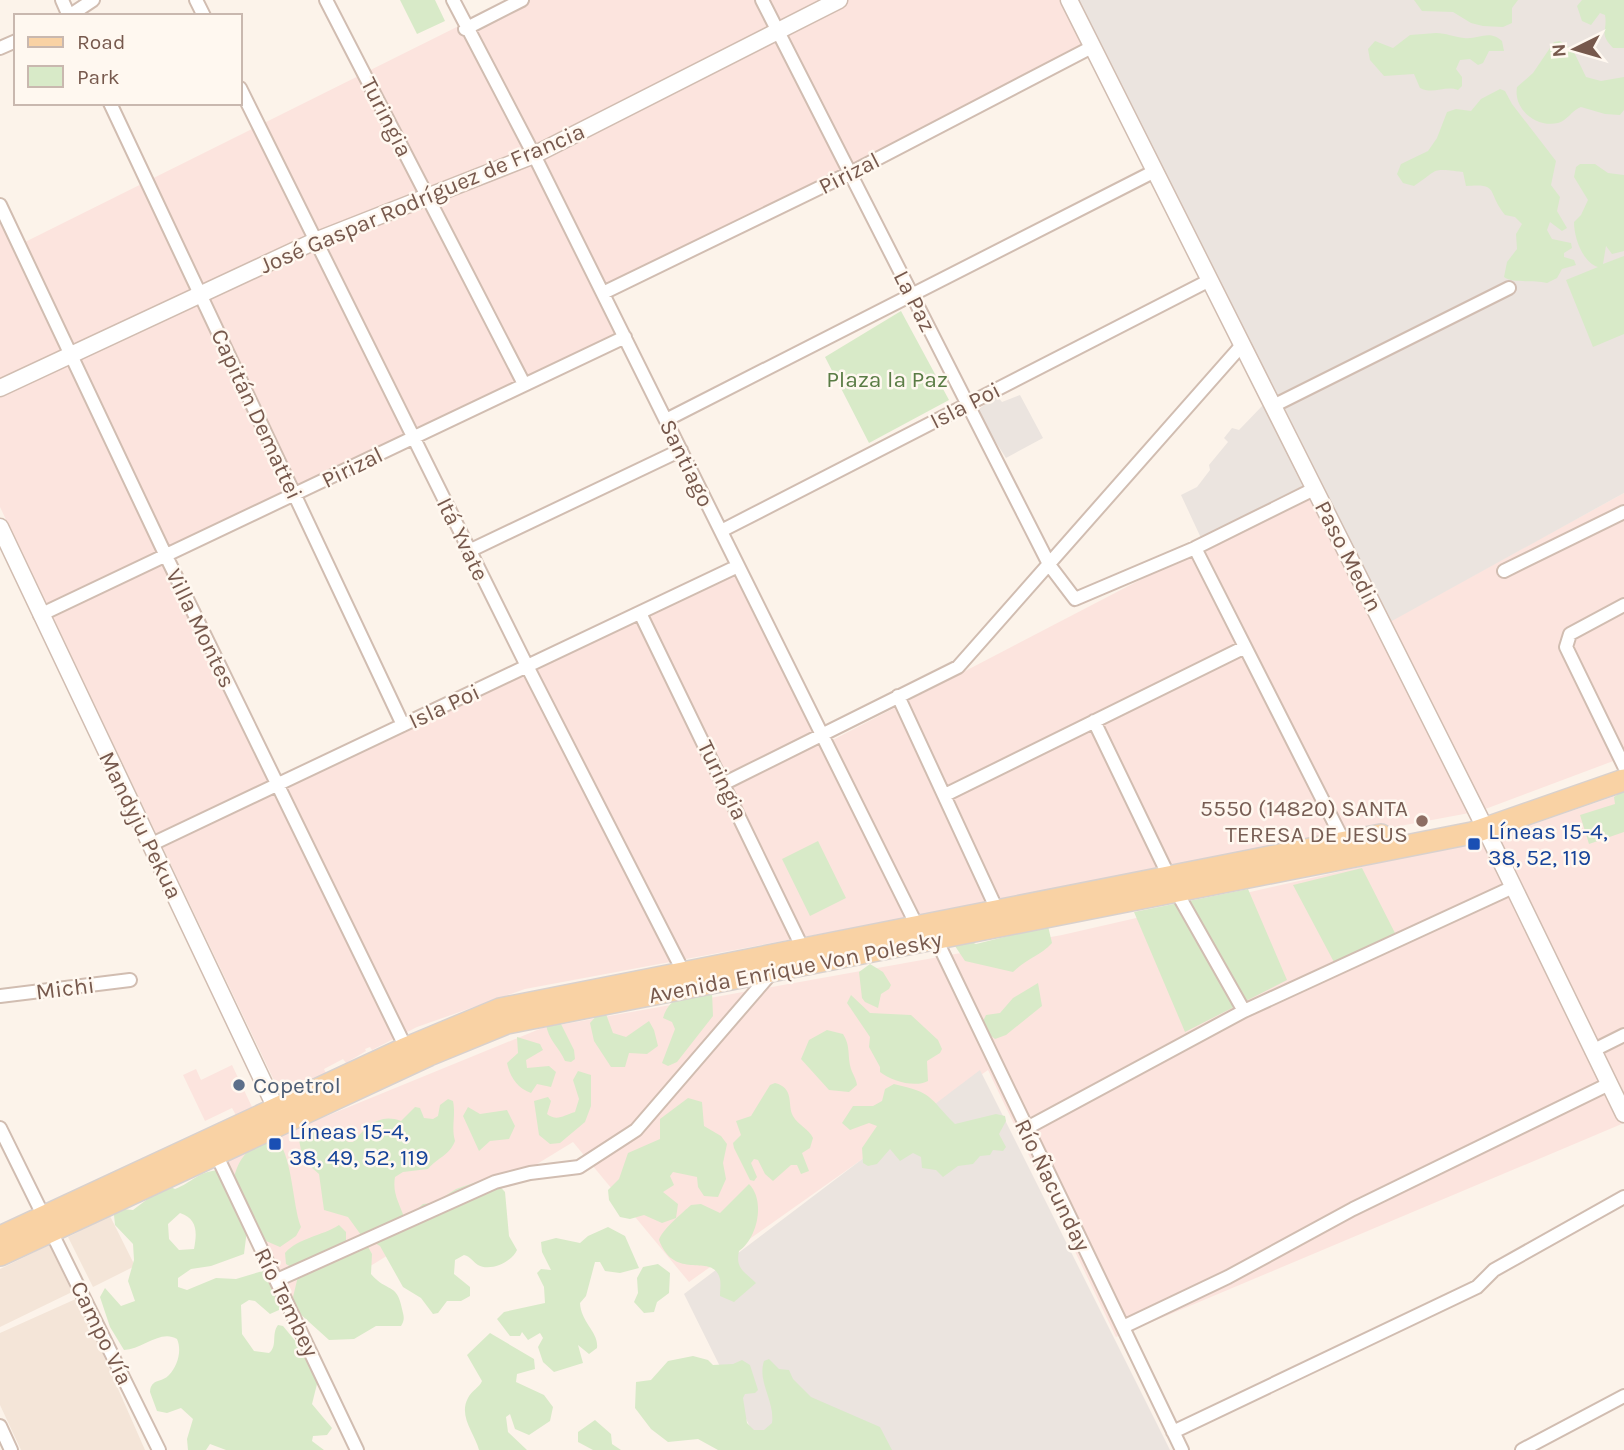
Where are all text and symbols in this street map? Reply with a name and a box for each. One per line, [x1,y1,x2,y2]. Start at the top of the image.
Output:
legend [14,14,242,105]
north arrow [1540,14,1610,84]
text: Road [77,30,125,54]
text: N [1548,43,1571,58]
text: Park [77,65,120,89]
street label: Turingia [355,73,418,161]
street label: José Gaspar Rodríguez de Francia [256,118,589,279]
street label: Pirizal [814,147,884,200]
street label: La Paz [888,266,941,336]
street label: Capitán Demattei [205,325,308,504]
park label: Plaza la Paz [826,366,948,393]
street label: Isla Poi [926,376,1005,435]
street label: Santiago [654,415,719,511]
street label: Pirizal [317,441,387,494]
street label: Itá Yvate [431,493,494,585]
street label: Paso Medin [1309,496,1388,616]
street label: Villa Montes [160,564,241,692]
street label: Isla Poi [404,678,484,735]
street label: Turingia [692,736,753,825]
street label: Mandyju Pekua [93,747,188,904]
place label: 5550 (14820) SANTA TERESA DE JESUS [1200,795,1408,848]
marker: 5550 (14820) SANTA TERESA DE JESUS [1414,813,1430,829]
place label: Líneas 15-4, 38, 52, 119 [1488,818,1608,871]
marker: Líneas 15-4, 38, 52, 119 [1466,836,1482,852]
street label: Avenida Enrique Von Polesky [646,926,944,1009]
street label: Michi [34,972,96,1005]
place label: Copetrol [253,1072,341,1099]
marker: Copetrol [231,1077,247,1093]
street label: Río Ñacunday [1009,1115,1096,1256]
place label: Líneas 15-4, 38, 49, 52, 119 [289,1118,429,1171]
marker: Líneas 15-4, 38, 49, 52, 119 [267,1136,283,1152]
street label: Río Tembey [249,1243,325,1362]
street label: Campo Vía [65,1277,138,1390]

